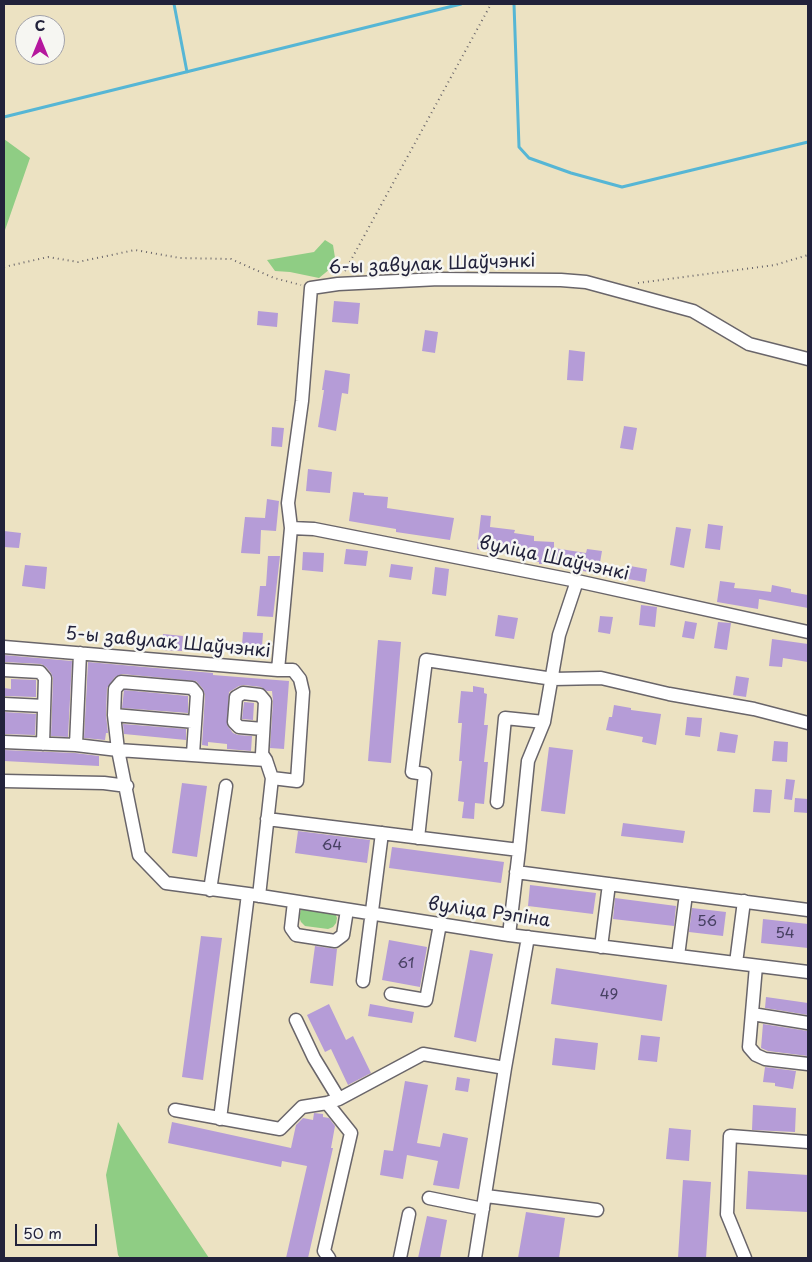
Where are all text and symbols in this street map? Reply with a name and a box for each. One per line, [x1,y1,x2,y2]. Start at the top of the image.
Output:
north arrow [15,15,65,65]
text: С [35,15,45,36]
street label: 6-ы завулак Шаўчэнкі [328,251,536,279]
street label: вуліца Шаўчэнкі [477,533,631,585]
street label: 5-ы завулак Шаўчэнкі [65,623,271,663]
house number: 64 [322,837,342,855]
street label: вуліца Рэпіна [426,894,552,932]
house number: 56 [697,913,717,931]
house number: 54 [775,925,795,943]
house number: 61 [398,955,414,973]
house number: 49 [600,986,618,1004]
scale bar [18,1214,100,1246]
text: 50 m [23,1221,62,1244]

